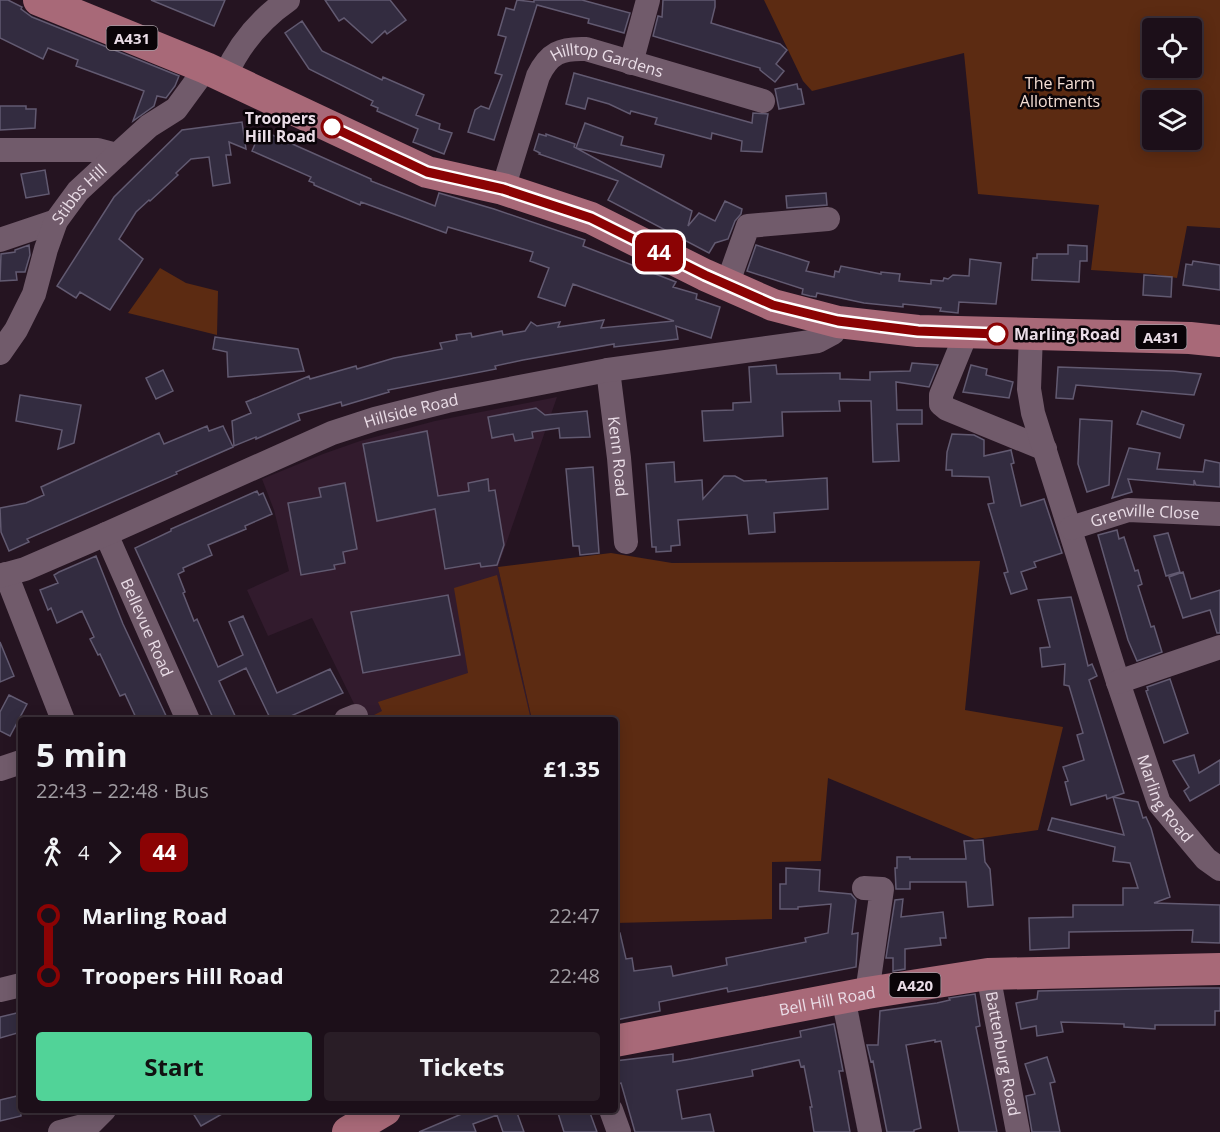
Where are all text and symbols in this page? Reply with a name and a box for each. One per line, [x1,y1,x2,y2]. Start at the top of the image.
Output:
map controls [1142,18,1202,150]
button: locate [1142,18,1202,78]
road number: A431 [106,26,158,50]
street label: Hilltop Gardens [546,38,666,82]
park label: The Farm Allotments [1020,72,1100,112]
button: layers [1142,90,1202,150]
place label: Troopers Hill Road [245,107,316,147]
marker: Troopers Hill Road [321,116,343,138]
street label: Stibbs Hill [46,159,111,229]
line badge: 44 [632,232,686,272]
text: 44 [647,238,671,266]
marker: Marling Road [986,323,1008,345]
place label: Marling Road [1014,323,1120,345]
road number: A431 [1136,325,1186,349]
street label: Hillside Road [361,388,460,433]
street label: Kenn Road [603,415,633,497]
street label: Grenville Close [1087,499,1200,532]
street label: Bellevue Road [116,575,179,680]
text: 5 min [36,732,128,777]
street label: Marling Road [1132,752,1198,847]
text: £1.35 [543,753,600,783]
text: 22:43 – 22:48 · Bus [36,777,209,804]
icon: walk [36,836,69,869]
icon: forward [98,836,131,869]
text: 44 [152,838,176,866]
text: 4 [78,839,89,866]
text: Marling Road [82,900,227,930]
text: 22:47 [549,902,600,929]
text: Troopers Hill Road [82,960,284,990]
text: 22:48 [549,962,600,989]
road number: A420 [890,973,940,997]
street label: Bell Hill Road [777,981,877,1021]
street label: Battenburg Road [980,989,1026,1118]
button: Start [36,1032,312,1101]
button: Tickets [324,1032,600,1101]

